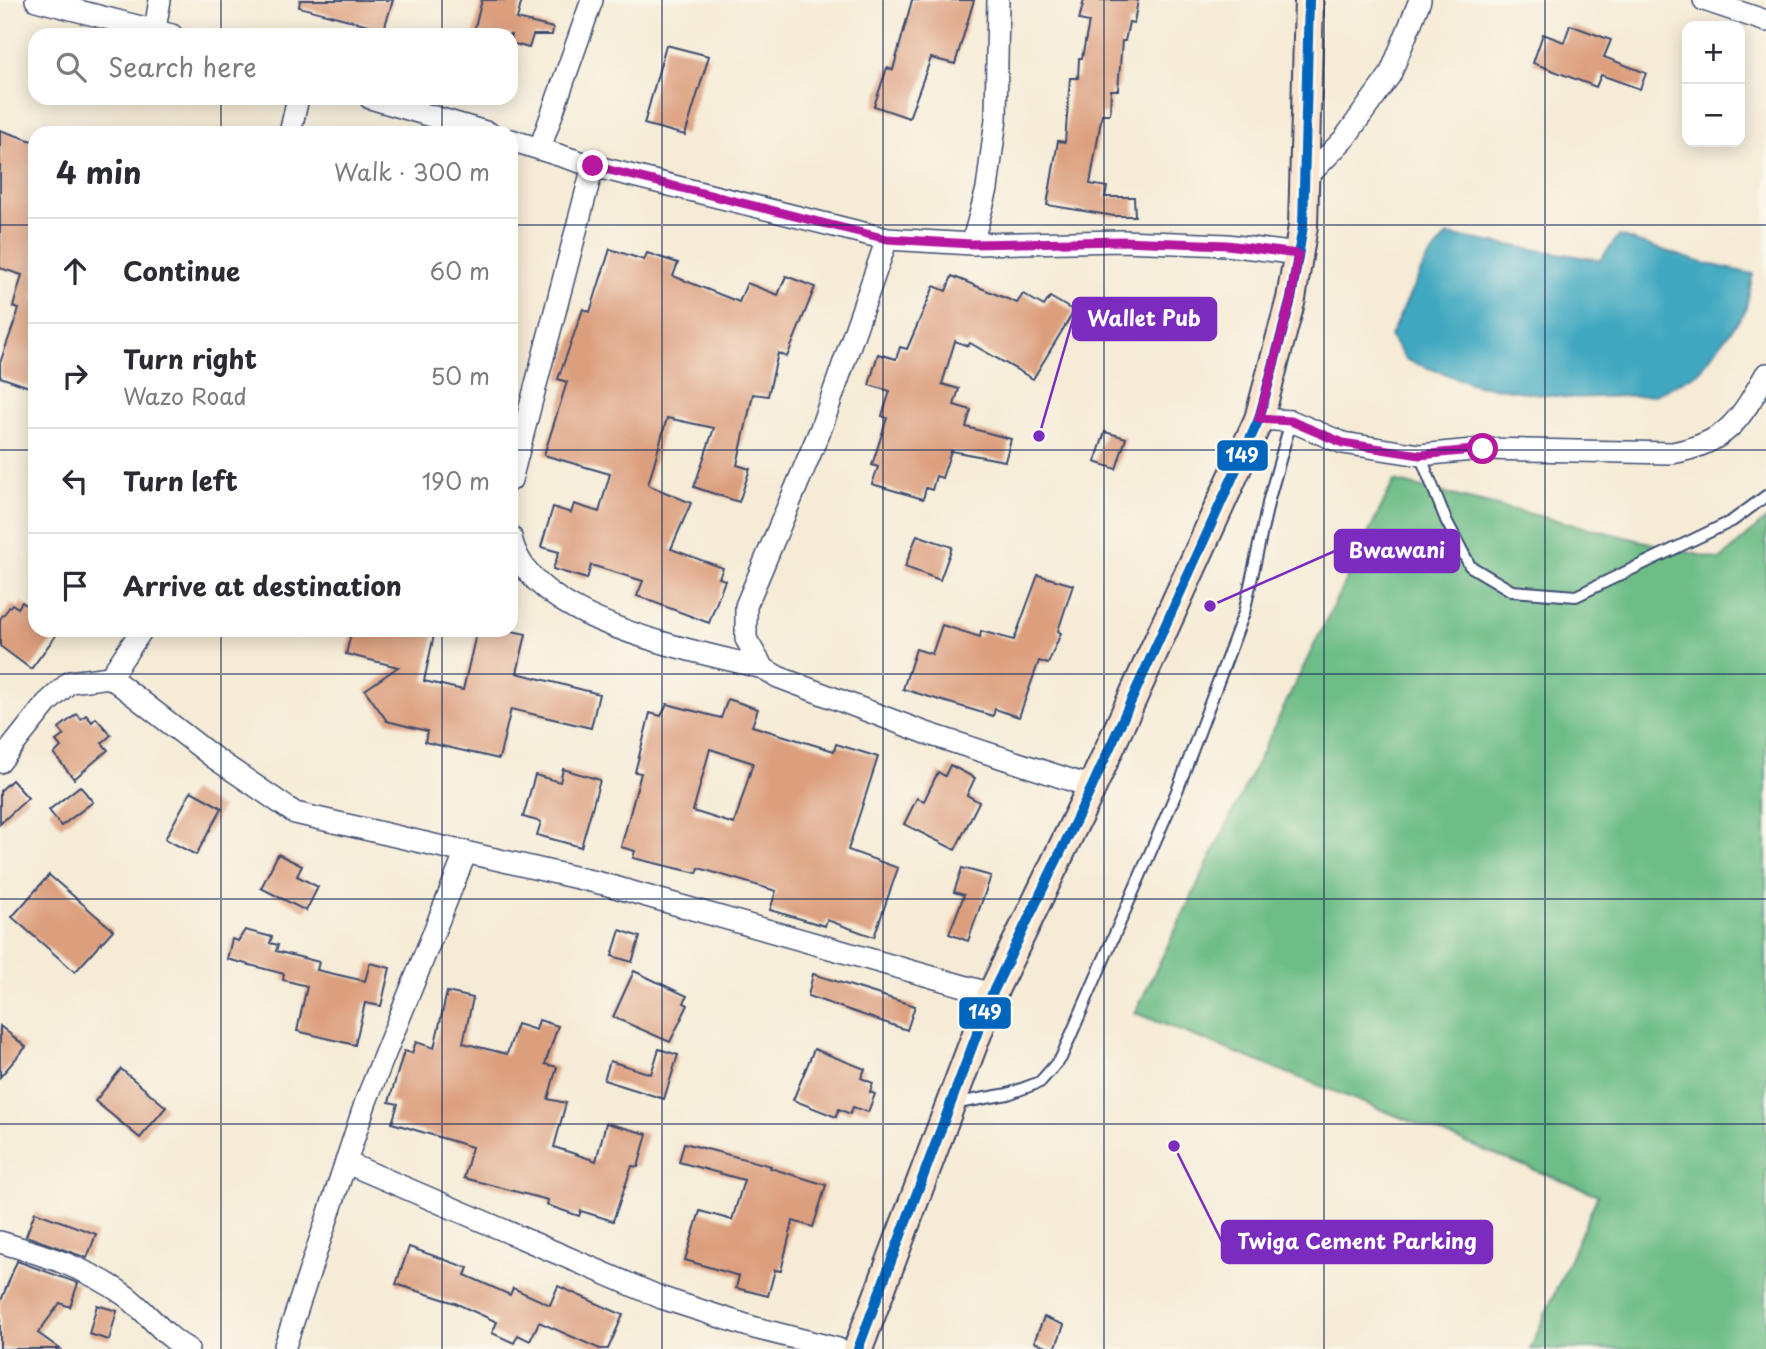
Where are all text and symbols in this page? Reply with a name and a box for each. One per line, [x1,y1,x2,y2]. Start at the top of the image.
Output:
map controls [1682,21,1745,147]
button: + [1682,21,1745,84]
search box [28,28,518,105]
text: Search here [108,47,257,86]
icon: search [52,48,90,86]
button: − [1682,84,1745,147]
text: 4 min [56,149,142,194]
route end [577,150,608,181]
text: Walk · 300 m [334,154,490,189]
text: Continue [123,251,240,290]
icon: ahead [56,252,94,290]
text: 60 m [430,253,490,288]
callout: Wallet Pub [1073,298,1216,340]
text: Wallet Pub [1087,301,1201,333]
text: Turn right [123,339,257,378]
icon: right [56,357,94,395]
text: 50 m [430,358,490,393]
text: Wazo Road [123,378,247,413]
route start [1467,433,1498,464]
line badge: 149 [1216,439,1269,472]
text: 149 [1225,440,1259,468]
text: Turn left [123,461,238,500]
icon: left [56,462,94,500]
text: 190 m [422,463,490,498]
callout: Bwawani [1335,530,1459,572]
text: Bwawani [1349,533,1445,565]
text: Arrive at destination [123,566,402,605]
icon: arrive [56,567,94,605]
line badge: 149 [958,996,1012,1030]
text: 149 [968,997,1002,1025]
callout: Twiga Cement Parking [1222,1221,1492,1263]
text: Twiga Cement Parking [1237,1224,1477,1256]

